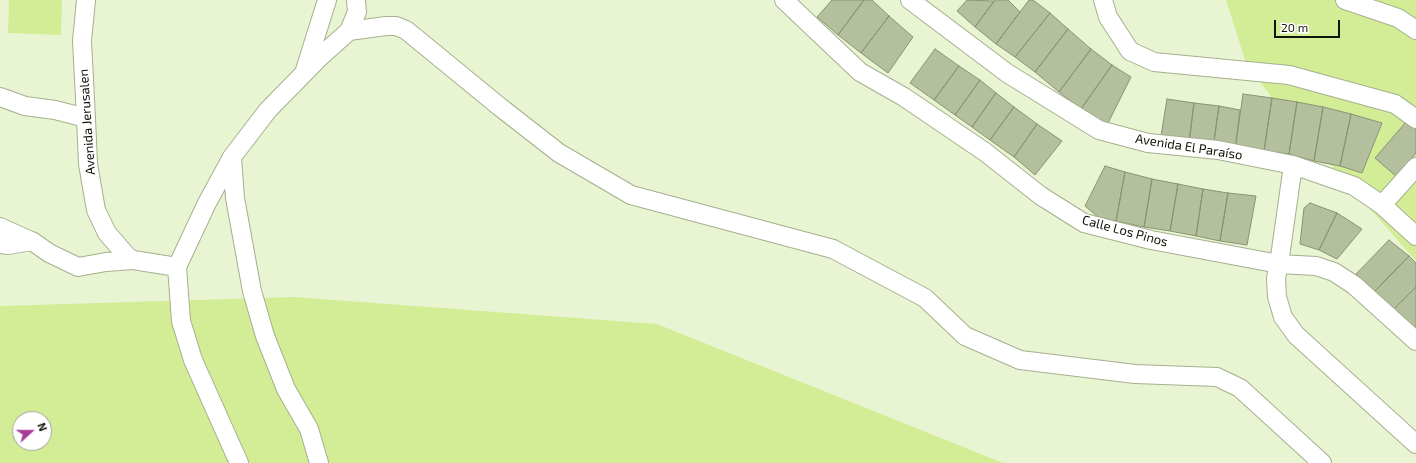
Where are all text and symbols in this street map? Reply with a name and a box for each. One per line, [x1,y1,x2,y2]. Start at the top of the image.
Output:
scale bar [1276,12,1342,38]
text: 20 m [1281,20,1308,34]
street label: Avenida Jerusalen [76,69,98,175]
street label: Avenida El Paraíso [1134,131,1244,163]
street label: Calle Los Pinos [1080,212,1170,250]
north arrow [12,411,52,451]
text: N [35,421,50,433]

